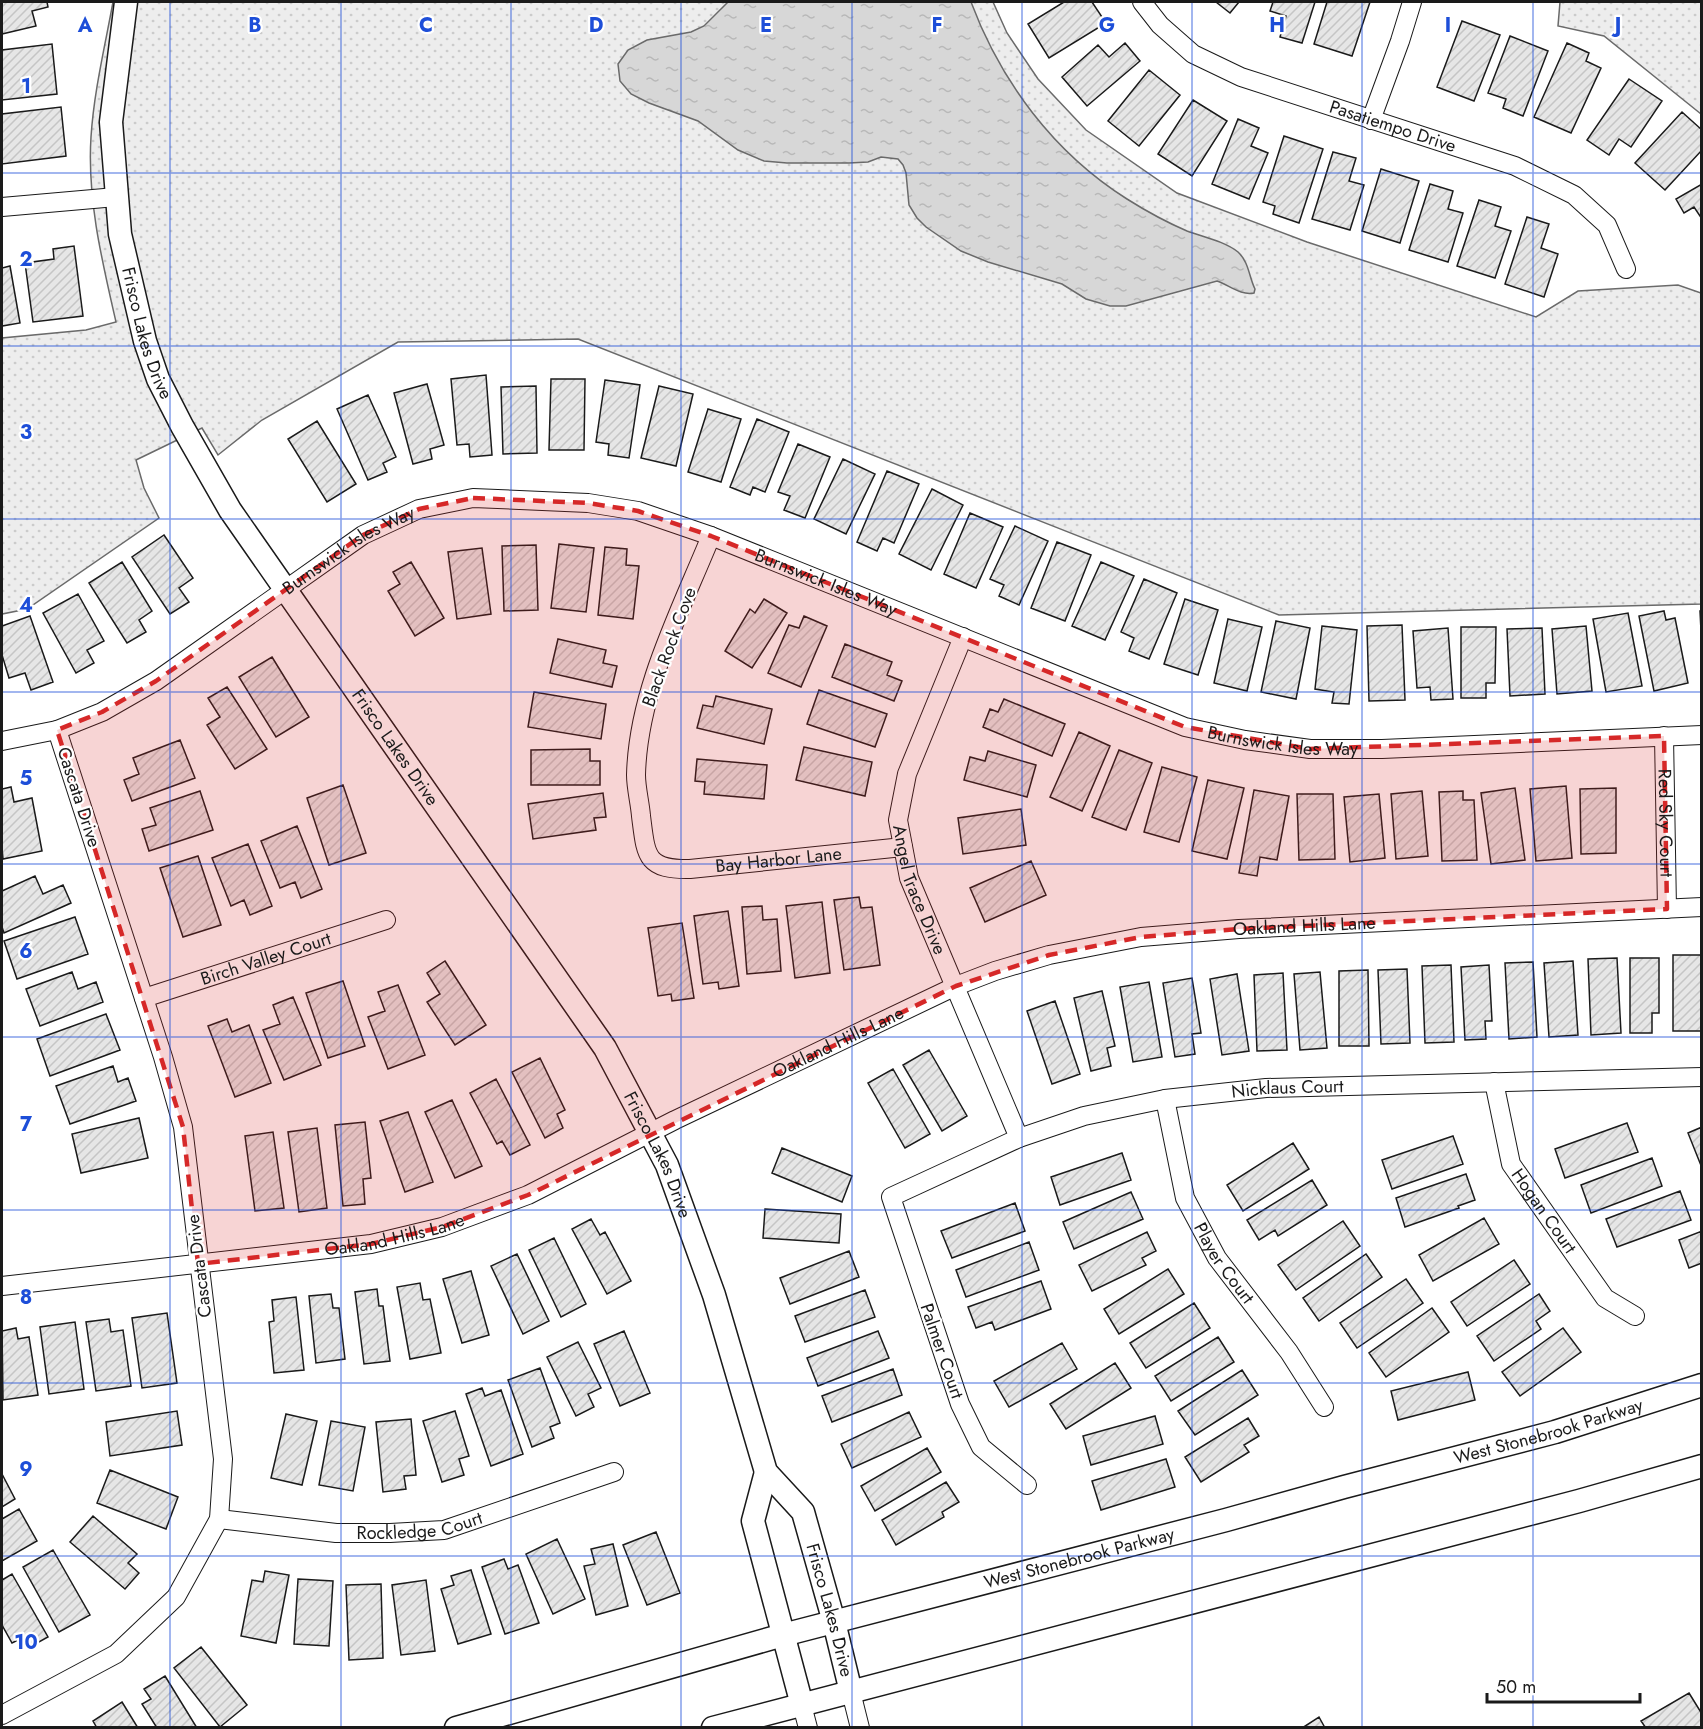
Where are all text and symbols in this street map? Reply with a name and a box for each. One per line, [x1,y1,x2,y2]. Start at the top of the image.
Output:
text: A [77,11,93,40]
text: B [248,11,262,40]
text: C [419,11,433,40]
text: D [589,11,603,40]
text: E [760,11,772,40]
text: F [931,11,943,40]
text: G [1099,11,1115,40]
text: H [1269,11,1285,40]
text: I [1445,11,1451,40]
text: J [1611,11,1621,40]
text: 1 [21,72,31,101]
street label: Pasatiempo Drive [1326,94,1460,159]
text: 2 [19,245,33,274]
street label: Frisco Lakes Drive [115,264,179,404]
text: 3 [20,418,32,447]
street label: Burnswick Isles Way [277,500,419,601]
street label: Burnswick Isles Way [751,542,901,623]
street label: Black Rock Cove [635,584,703,710]
text: 4 [19,591,33,620]
street label: Frisco Lakes Drive [345,684,445,811]
street label: Burnswick Isles Way [1205,719,1358,762]
street label: Cascata Drive [51,744,107,850]
text: 5 [20,764,33,793]
street label: Red Sky Court [1652,768,1679,878]
street label: Angel Trace Drive [886,823,953,958]
street label: Bay Harbor Lane [714,840,843,879]
street label: Oakland Hills Lane [1232,910,1376,942]
street label: Birch Valley Court [197,925,335,992]
text: 6 [19,937,33,966]
street label: Oakland Hills Lane [768,1000,908,1085]
street label: Nicklaus Court [1230,1073,1344,1105]
street label: Frisco Lakes Drive [617,1087,698,1222]
text: 7 [20,1110,33,1139]
street label: Hogan Court [1505,1163,1583,1259]
street label: Oakland Hills Lane [323,1207,468,1262]
street label: Cascata Drive [180,1213,218,1319]
street label: Player Court [1187,1218,1261,1310]
text: 8 [20,1283,32,1312]
street label: Palmer Court [914,1300,971,1403]
street label: West Stonebrook Parkway [1451,1392,1646,1471]
text: 9 [19,1455,33,1484]
street label: Rockledge Court [357,1505,486,1546]
street label: West Stonebrook Parkway [981,1521,1177,1595]
street label: Frisco Lakes Drive [799,1540,860,1679]
text: 10 [14,1628,38,1657]
scale bar [1487,1666,1640,1704]
text: 50 m [1496,1674,1536,1700]

